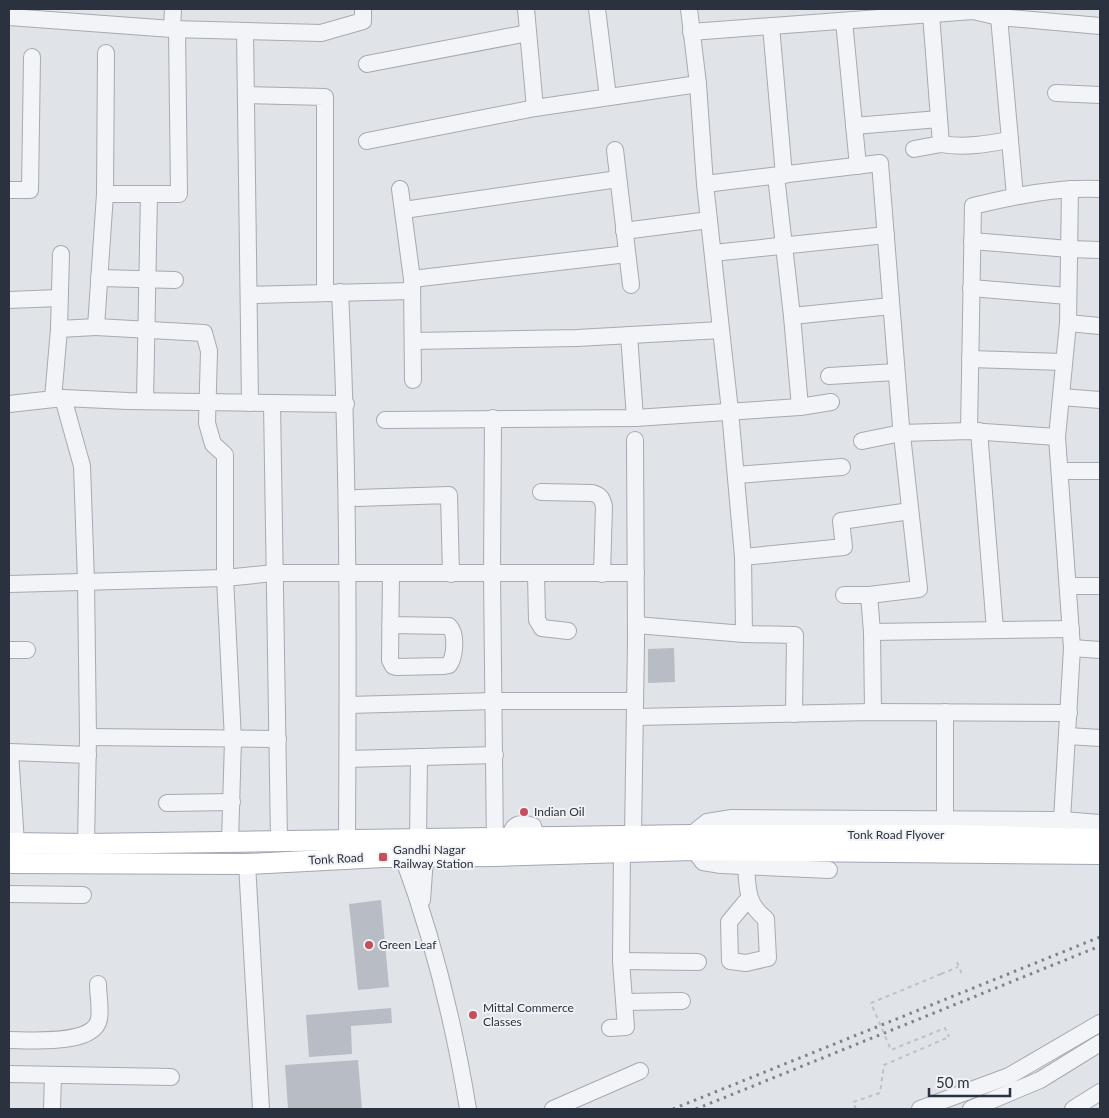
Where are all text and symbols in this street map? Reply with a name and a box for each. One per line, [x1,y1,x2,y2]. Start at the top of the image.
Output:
place label: Indian Oil [534,804,585,819]
marker: Indian Oil [518,806,530,818]
street label: Tonk Road Flyover [848,827,945,842]
place label: Gandhi Nagar Railway Station [393,842,474,871]
street label: Tonk Road [308,850,364,867]
marker: Gandhi Nagar Railway Station [377,851,389,863]
place label: Green Leaf [379,937,437,952]
marker: Green Leaf [363,939,375,951]
place label: Mittal Commerce Classes [483,1000,574,1029]
marker: Mittal Commerce Classes [467,1009,479,1021]
scale bar [929,1066,1010,1098]
text: 50 m [936,1073,970,1091]

